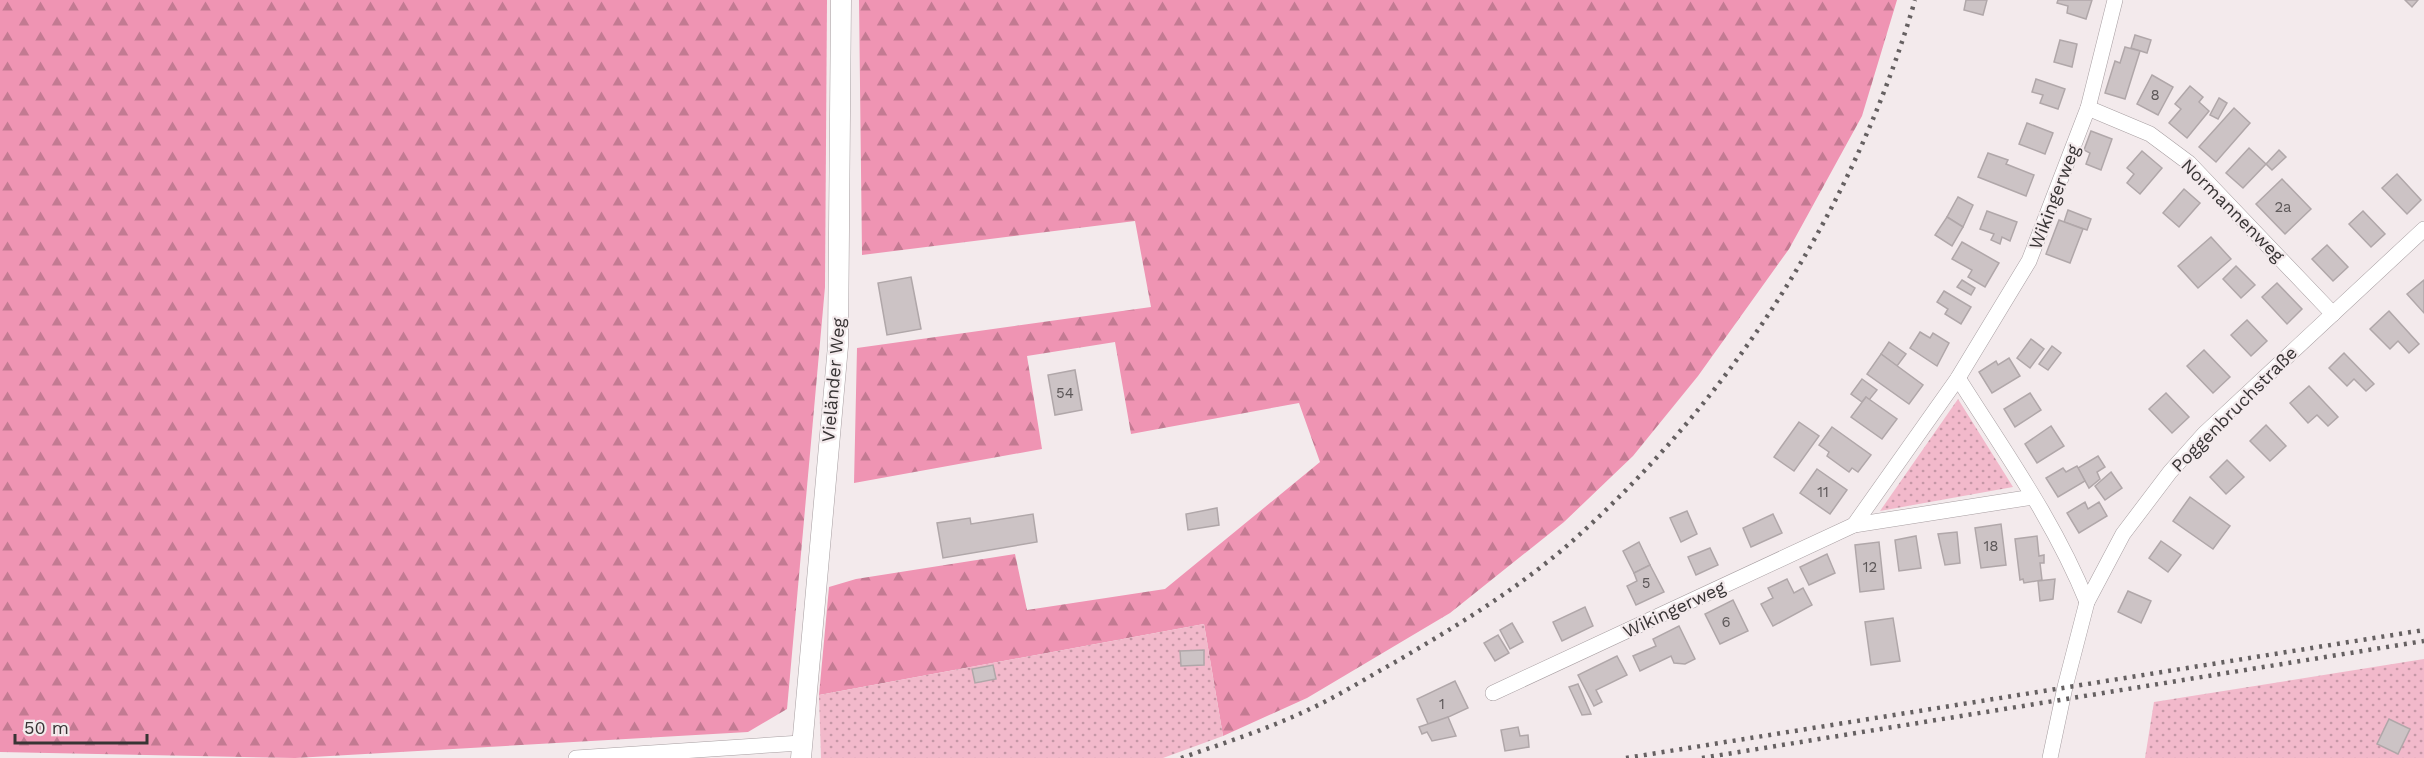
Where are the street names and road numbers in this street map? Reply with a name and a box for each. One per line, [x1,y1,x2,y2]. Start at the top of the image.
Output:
street label: Wikingerweg [2024,141,2084,252]
street label: Normannenweg [2177,154,2289,266]
street label: Vieländer Weg [817,317,849,443]
street label: Poggenbruchstraße [2167,342,2301,476]
street label: Wikingerweg [1620,576,1729,642]

